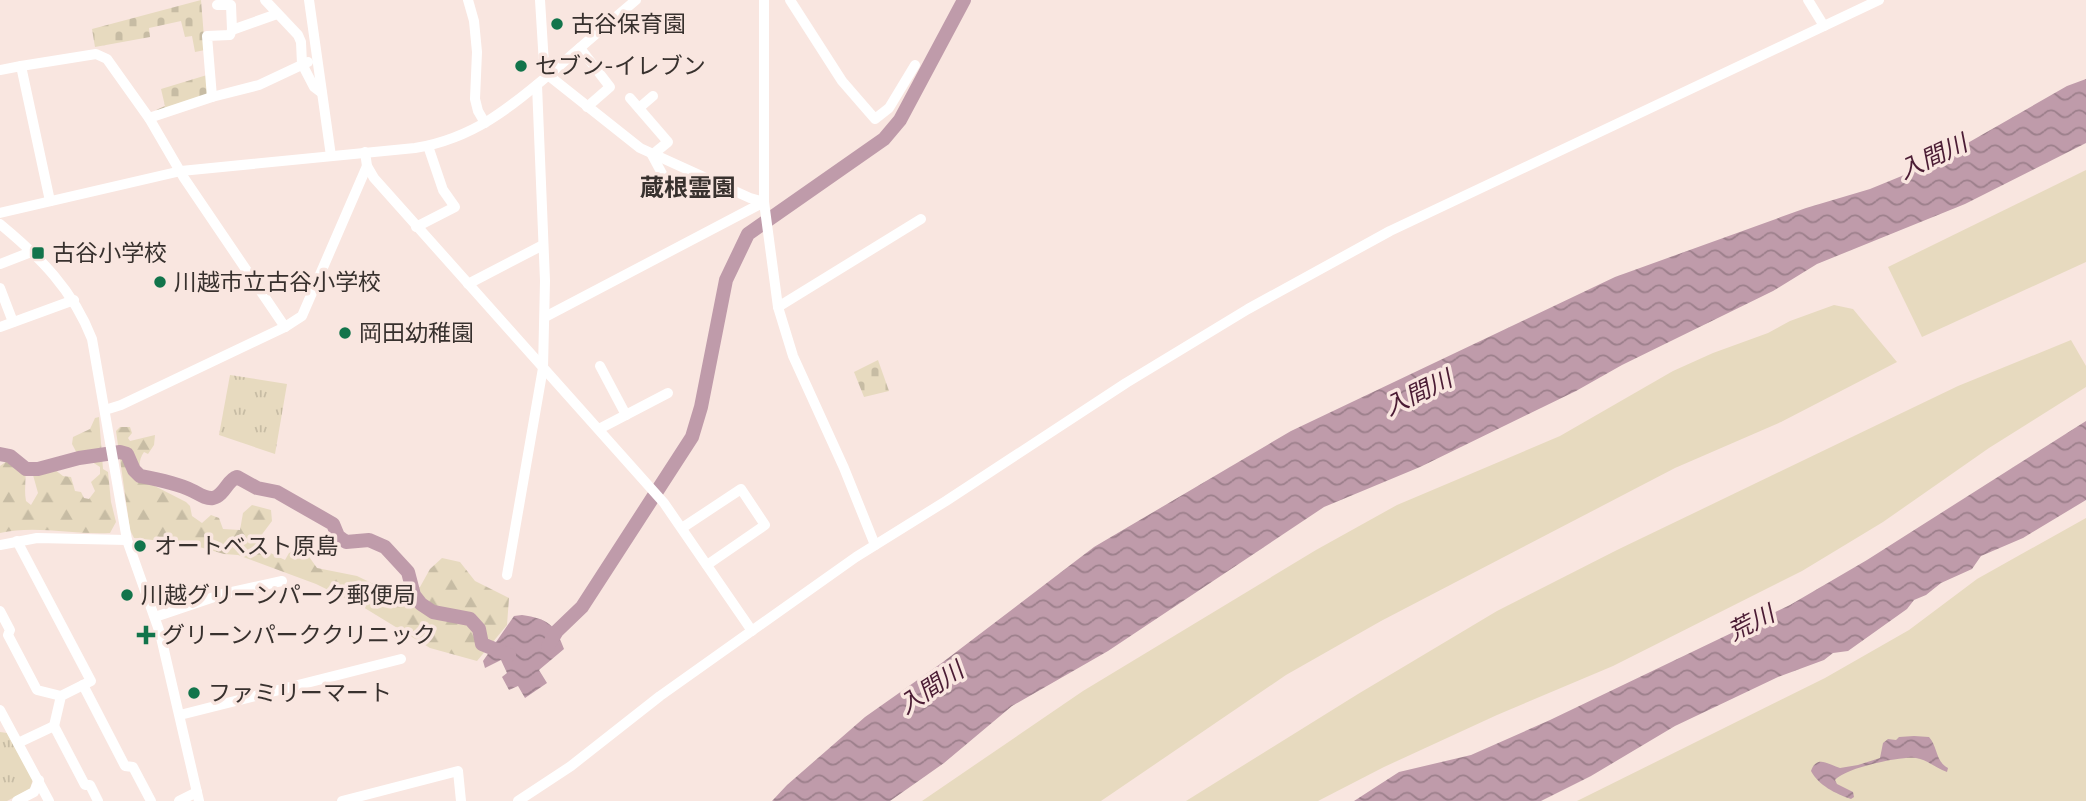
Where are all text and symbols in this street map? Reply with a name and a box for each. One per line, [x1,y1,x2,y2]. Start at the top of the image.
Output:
place label: 古谷保育園 [571,9,686,40]
marker: 古谷保育園 [549,16,565,32]
place label: セブン-イレブン [535,51,706,82]
marker: セブン-イレブン [513,58,529,74]
water label: 入間川 [1894,126,1975,187]
district label: 蔵根霊園 [640,172,736,204]
place label: 古谷小学校 [52,238,167,269]
marker: 古谷小学校 [30,245,46,261]
place label: 川越市立古谷小学校 [174,267,381,298]
marker: 川越市立古谷小学校 [152,274,168,290]
place label: 岡田幼稚園 [359,318,474,349]
marker: 岡田幼稚園 [337,325,353,341]
water label: 入間川 [1379,362,1460,423]
place label: オートベスト原島 [154,531,338,562]
marker: オートベスト原島 [132,538,148,554]
place label: 川越グリーンパーク郵便局 [141,580,416,611]
marker: 川越グリーンパーク郵便局 [119,587,135,603]
water label: 荒川 [1722,596,1782,648]
place label: グリーンパーククリニック [162,620,436,651]
marker: グリーンパーククリニック [136,625,156,645]
water label: 入間川 [892,653,972,721]
place label: ファミリーマート [208,678,392,709]
marker: ファミリーマート [186,685,202,701]

